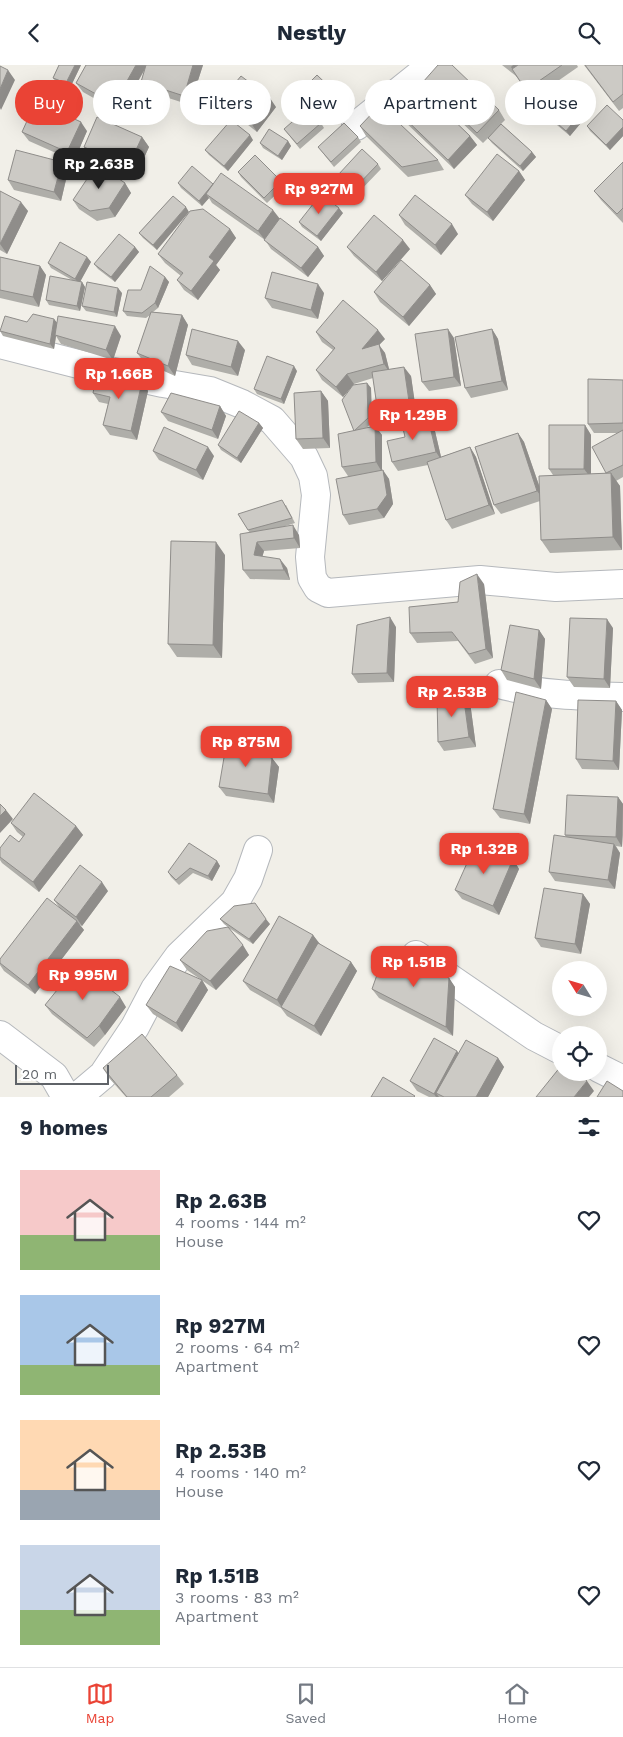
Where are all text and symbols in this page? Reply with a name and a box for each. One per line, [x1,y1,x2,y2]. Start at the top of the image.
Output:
icon: back [20,19,48,47]
icon: search [575,19,603,47]
text: Nestly [277,20,346,45]
chip: Buy [15,80,83,125]
chip: Rent [93,80,170,125]
chip: Filters [180,80,271,125]
chip: New [281,80,355,125]
chip: Apartment [365,80,495,125]
chip: House [505,80,596,125]
pin: Rp 2.63B [47,147,151,190]
text: Rp 2.63B [64,154,134,173]
pin: Rp 927M [273,173,365,215]
text: Rp 927M [285,179,354,198]
pin: Rp 1.66B [67,357,171,400]
text: Rp 1.66B [85,364,153,383]
pin: Rp 1.29B [361,399,465,441]
text: Rp 1.29B [379,405,447,424]
pin: Rp 2.53B [400,675,504,718]
text: Rp 2.53B [417,682,487,701]
pin: Rp 875M [200,725,292,768]
text: Rp 875M [212,732,280,751]
pin: Rp 1.32B [432,833,536,875]
text: Rp 1.32B [451,839,517,858]
pin: Rp 1.51B [362,945,466,988]
text: Rp 1.51B [382,952,446,971]
pin: Rp 995M [37,959,129,1001]
north arrow [552,961,608,1016]
map controls [552,961,607,1081]
text: Rp 995M [48,965,118,984]
button: locate [552,1026,607,1081]
scale bar [15,1062,109,1085]
text: 20 m [22,1066,57,1082]
icon: filters [575,1113,603,1141]
text: 9 homes [20,1115,108,1140]
text: Rp 2.63B [175,1188,267,1213]
icon: home [60,1190,120,1250]
icon: heart [575,1206,603,1234]
text: 4 rooms · 144 m² [175,1213,306,1232]
text: House [175,1232,224,1251]
text: Rp 927M [175,1313,266,1338]
icon: home [60,1315,120,1375]
icon: heart [575,1331,603,1359]
text: 2 rooms · 64 m² [175,1338,300,1357]
text: Apartment [175,1357,258,1376]
text: Rp 2.53B [175,1438,266,1463]
icon: home [60,1440,120,1500]
icon: heart [575,1456,603,1484]
text: 4 rooms · 140 m² [175,1463,306,1482]
text: House [175,1482,224,1501]
text: Rp 1.51B [175,1563,259,1588]
icon: home [60,1565,120,1625]
icon: heart [575,1581,603,1609]
text: 3 rooms · 83 m² [175,1588,299,1607]
text: Apartment [175,1607,258,1626]
tab: Map [86,1680,114,1726]
tab: Saved [285,1680,326,1726]
tab: Home [497,1680,537,1726]

